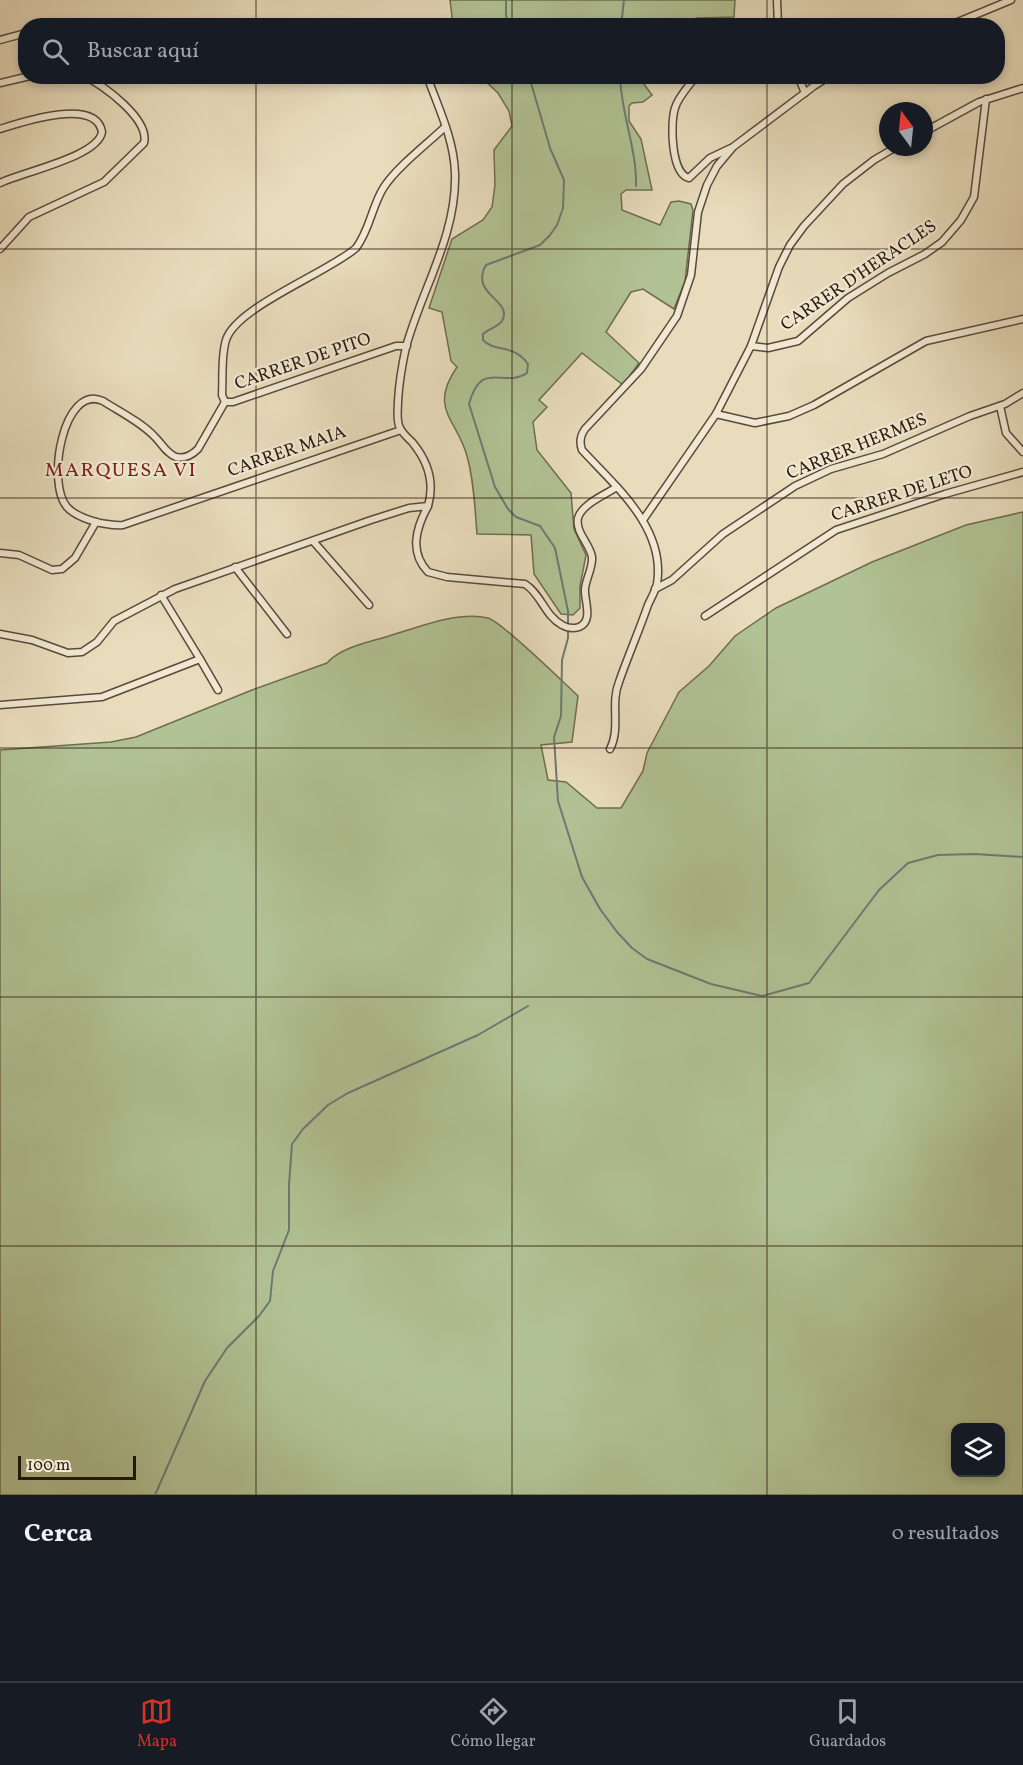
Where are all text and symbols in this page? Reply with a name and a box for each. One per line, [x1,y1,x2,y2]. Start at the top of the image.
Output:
search box [18,18,1005,84]
icon: search [39,35,72,68]
text: Buscar aquí [87,36,199,67]
north arrow [879,102,933,156]
street label: CARRER D'HERACLES [776,214,942,338]
street label: CARRER DE PITO [231,327,375,397]
street label: CARRER HERMES [783,407,931,487]
street label: CARRER MAIA [224,420,350,484]
district label: MARQUESA VI [45,457,197,485]
street label: CARRER DE LETO [828,459,976,529]
map controls [951,1423,1005,1477]
button: layers [951,1423,1005,1477]
scale bar [18,1453,136,1480]
text: 100 m [27,1455,70,1477]
text: Cerca [24,1516,93,1552]
text: 0 resultados [892,1520,999,1548]
tab: Mapa [137,1695,177,1753]
tab: Cómo llegar [451,1695,536,1753]
tab: Guardados [809,1695,886,1753]

